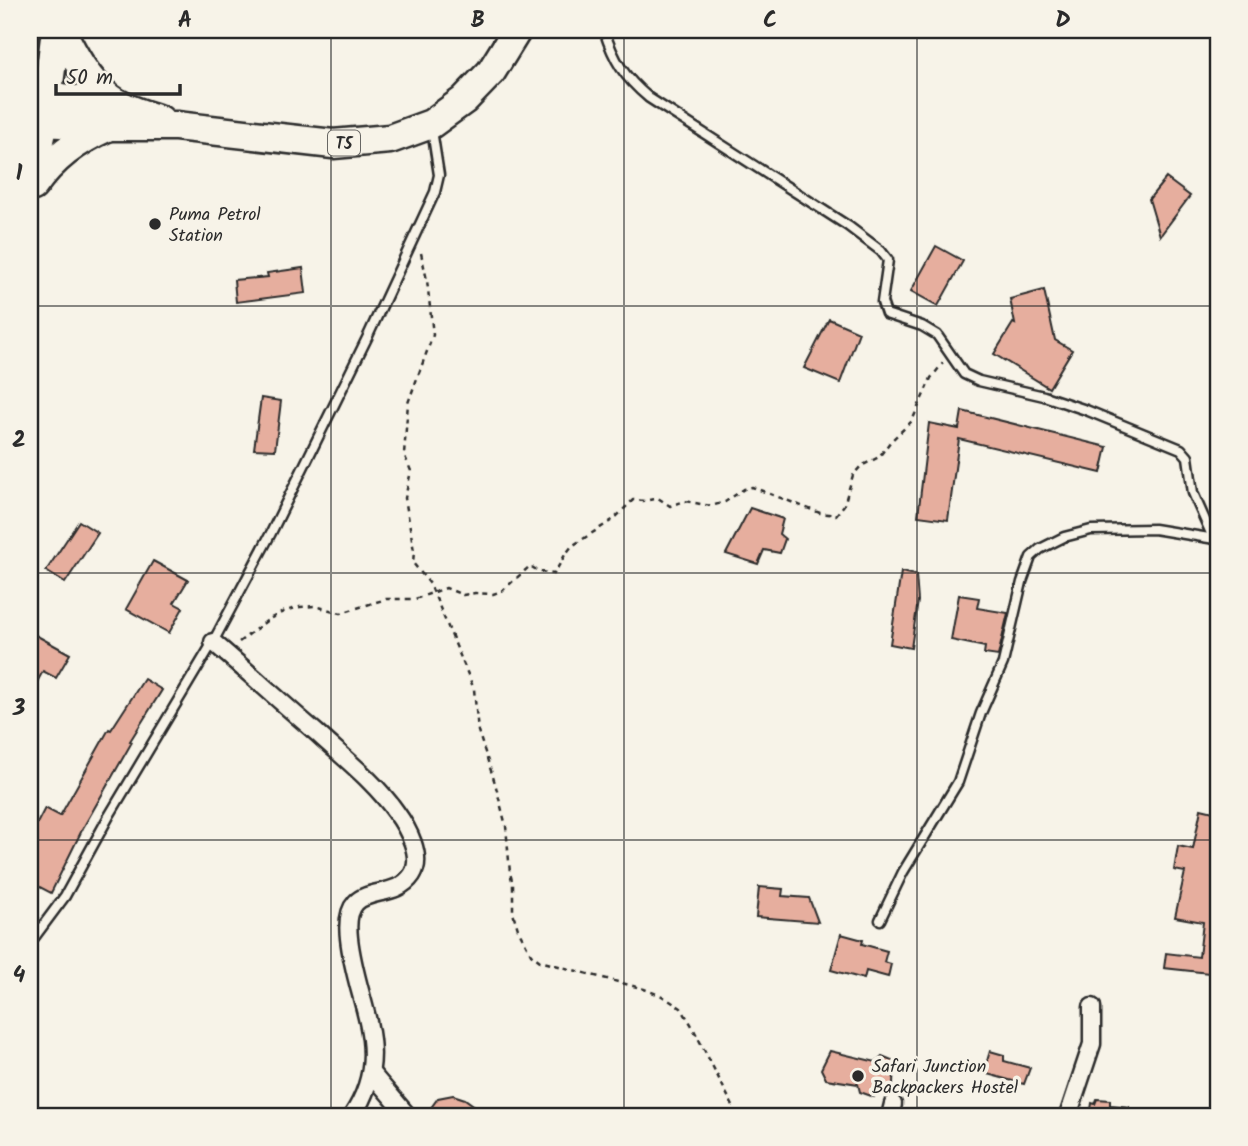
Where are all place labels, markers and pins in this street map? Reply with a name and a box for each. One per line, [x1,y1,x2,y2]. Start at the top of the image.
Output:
place label: Puma Petrol Station [169,201,261,251]
marker: Puma Petrol Station [147,216,163,232]
place label: Safari Junction Backpackers Hostel [872,1053,1019,1103]
marker: Safari Junction Backpackers Hostel [850,1068,866,1084]

